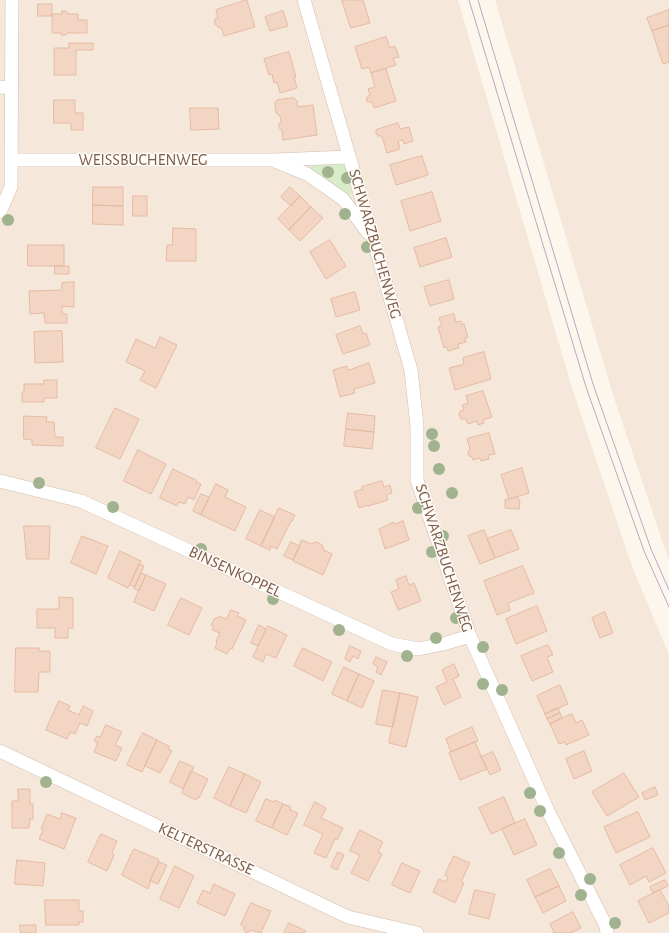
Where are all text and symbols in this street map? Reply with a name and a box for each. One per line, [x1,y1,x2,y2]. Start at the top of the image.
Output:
street label: WEISSBUCHENWEG [79,150,207,170]
street label: SCHWARZBUCHENWEG [344,167,406,321]
street label: SCHWARZBUCHENWEG [411,481,477,635]
street label: BINSENKOPPEL [186,542,284,602]
street label: KELTERSTRASSE [155,819,257,879]

